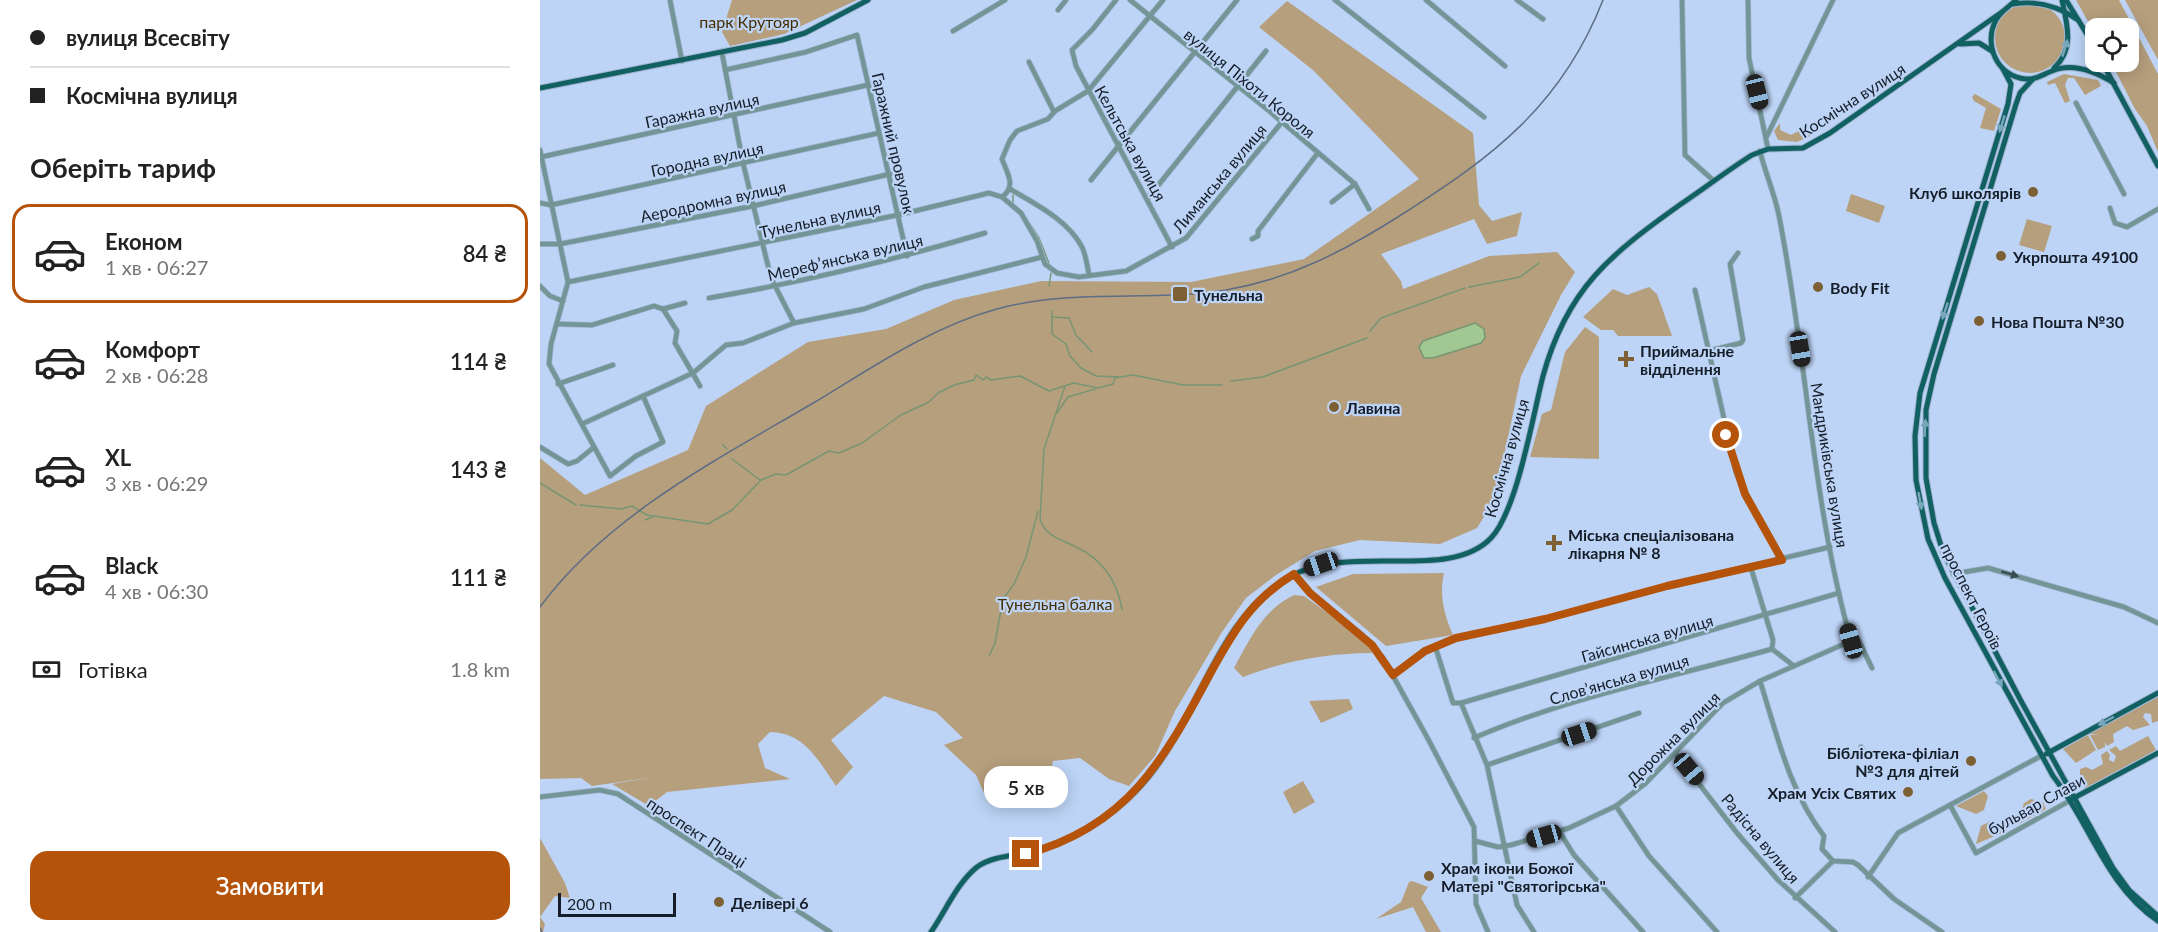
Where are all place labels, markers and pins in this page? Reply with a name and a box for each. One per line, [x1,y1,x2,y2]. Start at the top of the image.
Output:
place label: Клуб школярів [1909,183,2021,202]
marker: Клуб школярів [2026,185,2040,199]
place label: Укрпошта 49100 [2012,247,2138,266]
marker: Укрпошта 49100 [1994,249,2008,263]
place label: Body Fit [1830,278,1890,297]
marker: Body Fit [1811,280,1825,294]
marker: Тунельна [1171,285,1189,303]
place label: Тунельна [1194,285,1263,304]
place label: Нова Пошта №30 [1991,312,2124,331]
marker: Нова Пошта №30 [1972,314,1986,328]
place label: Приймальне відділення [1640,341,1735,378]
marker: Приймальне відділення [1617,350,1635,368]
place label: Лавина [1345,398,1400,417]
marker: Лавина [1327,400,1341,414]
place label: Міська спеціалізована лікарня № 8 [1568,525,1734,562]
marker: Міська спеціалізована лікарня № 8 [1545,534,1563,552]
place label: Бібліотека-філіал №3 для дітей [1827,743,1959,780]
marker: Бібліотека-філіал №3 для дітей [1964,754,1978,768]
place label: Храм Усіх Святих [1768,783,1897,802]
marker: Храм Усіх Святих [1901,785,1915,799]
place label: Храм ікони Божої Матері "Святогірська" [1441,858,1606,895]
marker: Храм ікони Божої Матері "Святогірська" [1422,869,1436,883]
place label: Делівері 6 [731,893,809,912]
marker: Делівері 6 [712,895,726,909]

